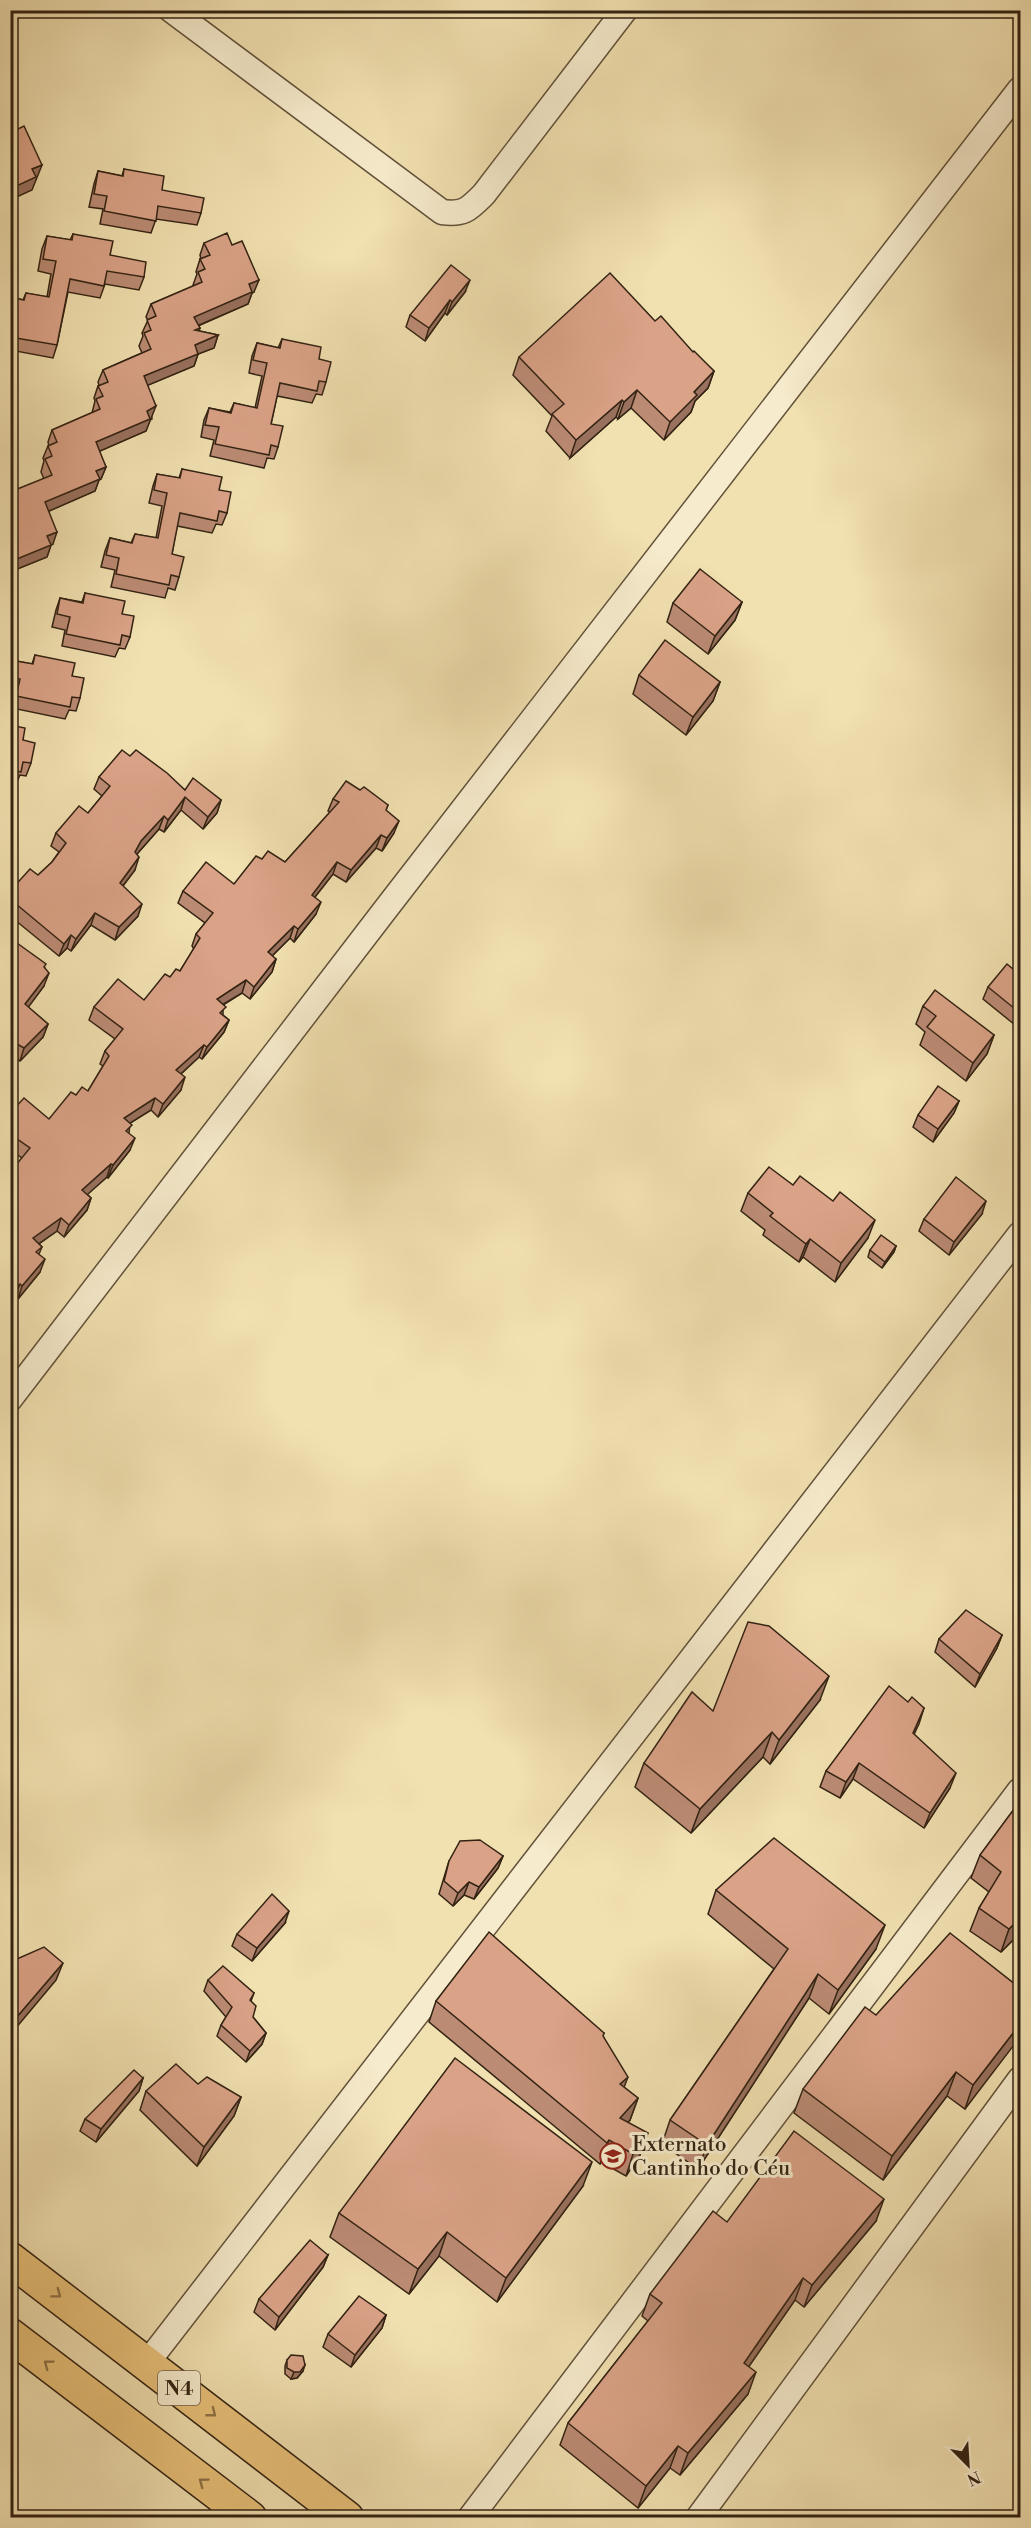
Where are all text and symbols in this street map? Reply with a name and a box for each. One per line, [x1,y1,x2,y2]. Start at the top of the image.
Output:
place label: Externato Cantinho do Céu [632,2132,790,2182]
school or university icon: Externato Cantinho do Céu [598,2141,628,2171]
one-way arrow [50,2287,61,2298]
one-way arrow [44,2360,55,2371]
road number: N4 [158,2371,200,2405]
one-way arrow [205,2406,216,2417]
north arrow [938,2435,998,2495]
text: N [964,2466,984,2490]
one-way arrow [199,2478,210,2489]

